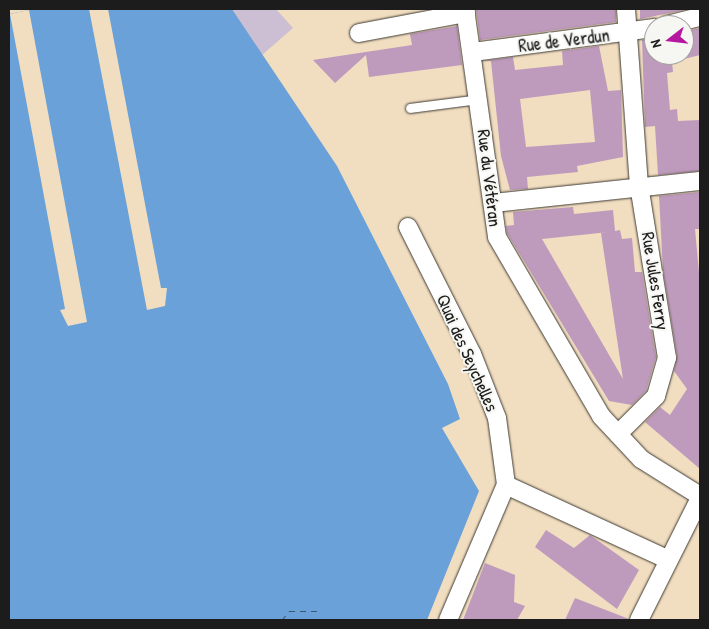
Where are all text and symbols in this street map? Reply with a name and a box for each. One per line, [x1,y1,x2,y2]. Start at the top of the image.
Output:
north arrow [644,15,694,65]
street label: Rue de Verdun [517,25,611,57]
text: N [645,38,665,50]
street label: Rue du Vétéran [472,128,506,228]
street label: Rue Jules Ferry [637,230,673,332]
street label: Quai des Seychelles [431,291,503,415]

